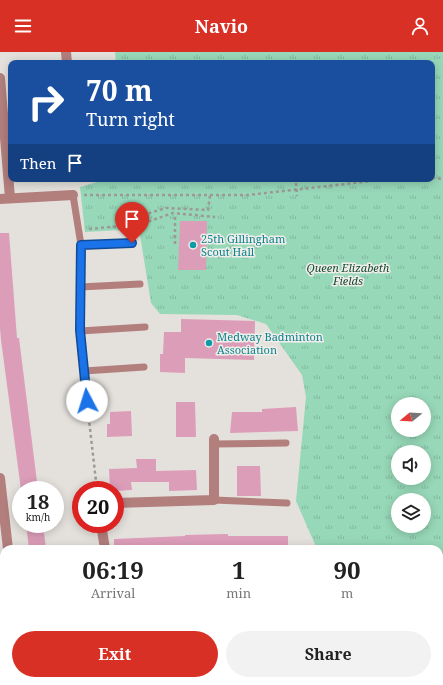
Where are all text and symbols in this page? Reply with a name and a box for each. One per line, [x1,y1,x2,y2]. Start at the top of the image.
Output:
text: Navio [195,14,248,38]
icon: menu [12,15,34,37]
icon: person [409,15,431,37]
text: 70 m [86,71,153,109]
icon: right [20,76,72,128]
text: Turn right [86,107,175,131]
icon: arrive [64,152,86,174]
text: Then [20,153,56,173]
pin [115,202,149,243]
icon: arrive [121,208,143,230]
place label: 25th Gillingham Scout Hall [201,231,286,259]
marker: 25th Gillingham Scout Hall [188,240,198,250]
park label: Queen Elizabeth Fields [307,260,390,288]
place label: Medway Badminton Association [217,329,323,357]
marker: Medway Badminton Association [204,338,214,348]
position arrow [66,380,108,422]
north arrow [391,397,431,437]
map controls [391,397,431,533]
button: sound [391,445,431,485]
speed limit sign: 20 [72,481,124,533]
text: 18 [27,488,49,515]
button: layers [391,493,431,533]
text: km/h [26,510,50,524]
text: 06:19 [82,553,144,586]
text: 1 [232,553,245,586]
text: 90 [333,553,361,586]
text: Arrival [91,584,135,602]
text: min [226,584,251,602]
text: m [341,584,353,602]
button: Exit [12,631,218,677]
button: Share [226,631,431,677]

